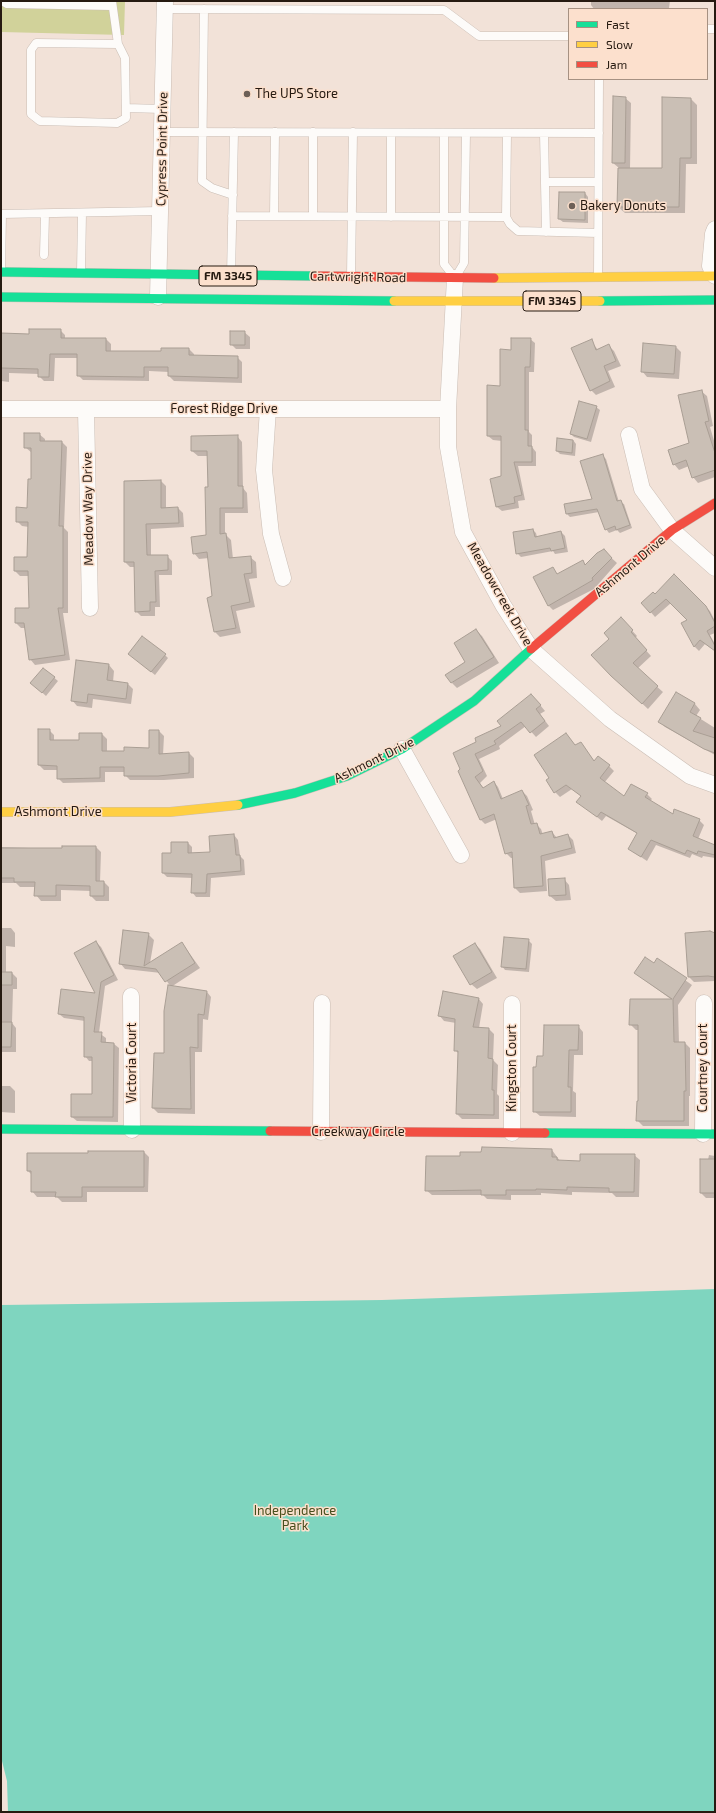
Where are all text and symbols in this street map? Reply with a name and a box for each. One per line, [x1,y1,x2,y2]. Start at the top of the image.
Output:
legend [568,8,708,80]
text: Fast [606,17,629,31]
text: Slow [606,37,633,51]
text: Jam [606,57,627,71]
place label: The UPS Store [255,86,338,102]
marker: The UPS Store [242,89,252,99]
street label: Cypress Point Drive [153,92,171,206]
place label: Bakery Donuts [580,198,666,214]
marker: Bakery Donuts [567,201,577,211]
road number: FM 3345 [199,266,257,286]
street label: Cartwright Road [310,268,406,286]
road number: FM 3345 [523,291,581,311]
street label: Forest Ridge Drive [170,401,278,417]
street label: Meadow Way Drive [79,452,97,566]
street label: Ashmont Drive [592,532,668,600]
street label: Meadowcreek Drive [464,540,536,648]
street label: Ashmont Drive [331,734,417,786]
street label: Ashmont Drive [14,804,102,820]
street label: Victoria Court [124,1023,140,1103]
street label: Courtney Court [695,1023,711,1113]
street label: Kingston Court [504,1024,520,1112]
street label: Creekway Circle [311,1124,405,1140]
park label: Independence Park [254,1503,336,1534]

